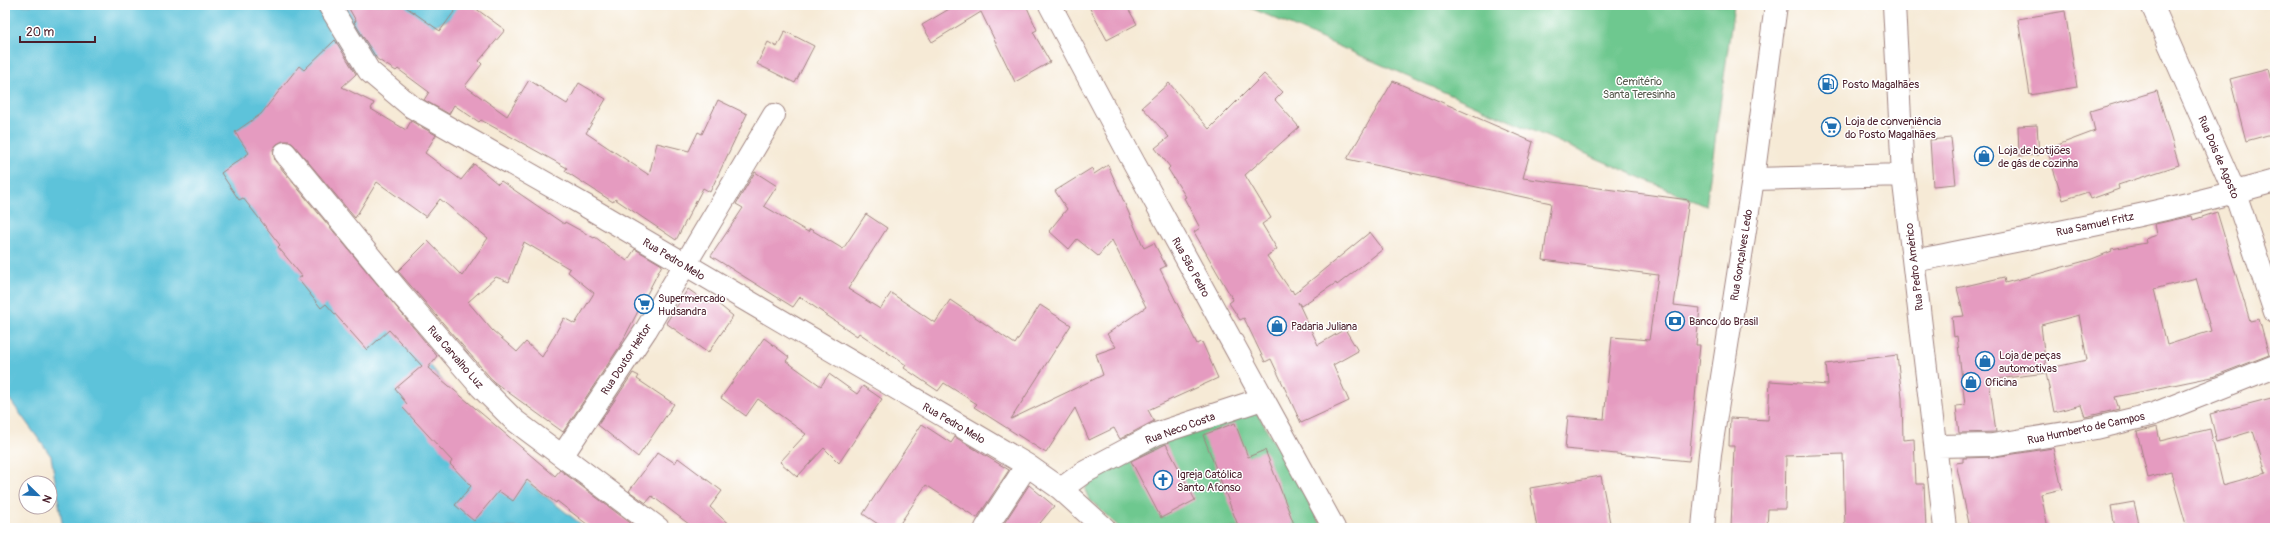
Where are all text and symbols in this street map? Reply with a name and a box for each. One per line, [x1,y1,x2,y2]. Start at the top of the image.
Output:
scale bar [20,18,95,44]
text: 20 m [26,25,55,40]
fuel station icon: Posto Magalhães [1817,73,1839,95]
park label: Cemitério Santa Teresinha [1603,75,1675,101]
place label: Posto Magalhães [1842,78,1919,91]
street label: Rua Dois de Agosto [2195,114,2242,201]
place label: Loja de conveniência do Posto Magalhães [1845,115,1941,141]
supermarket icon: Loja de conveniência do Posto Magalhães [1820,116,1842,138]
place label: Loja de botijões de gás de cozinha [1998,144,2078,170]
shop icon: Loja de botijões de gás de cozinha [1973,145,1995,167]
street label: Rua Gonçalves Ledo [1728,208,1755,302]
street label: Rua Samuel Fritz [2055,210,2136,239]
street label: Rua Pedro Américo [1903,222,1926,312]
street label: Rua São Pedro [1169,235,1212,299]
street label: Rua Pedro Melo [640,236,707,283]
place label: Supermercado Hudsandra [658,292,725,318]
supermarket icon: Supermercado Hudsandra [633,293,655,315]
bank icon: Banco do Brasil [1664,310,1686,332]
shop icon: Padaria Juliana [1266,315,1288,337]
place label: Banco do Brasil [1689,315,1758,328]
place label: Padaria Juliana [1291,320,1357,333]
street label: Rua Doutor Heitor [598,321,654,397]
street label: Rua Carvalho Luz [425,323,487,392]
place label: Loja de peças automotivas [1999,349,2061,375]
shop icon: Loja de peças automotivas [1974,350,1996,372]
shop icon: Oficina [1960,371,1982,393]
place label: Oficina [1985,376,2017,389]
street label: Rua Pedro Melo [920,400,987,447]
street label: Rua Neco Costa [1144,410,1217,447]
street label: Rua Humberto de Campos [2026,410,2146,447]
place label: Igreja Católica Santo Afonso [1177,468,1242,494]
church icon: Igreja Católica Santo Afonso [1152,469,1174,491]
north arrow [18,475,58,515]
text: N [39,493,54,505]

